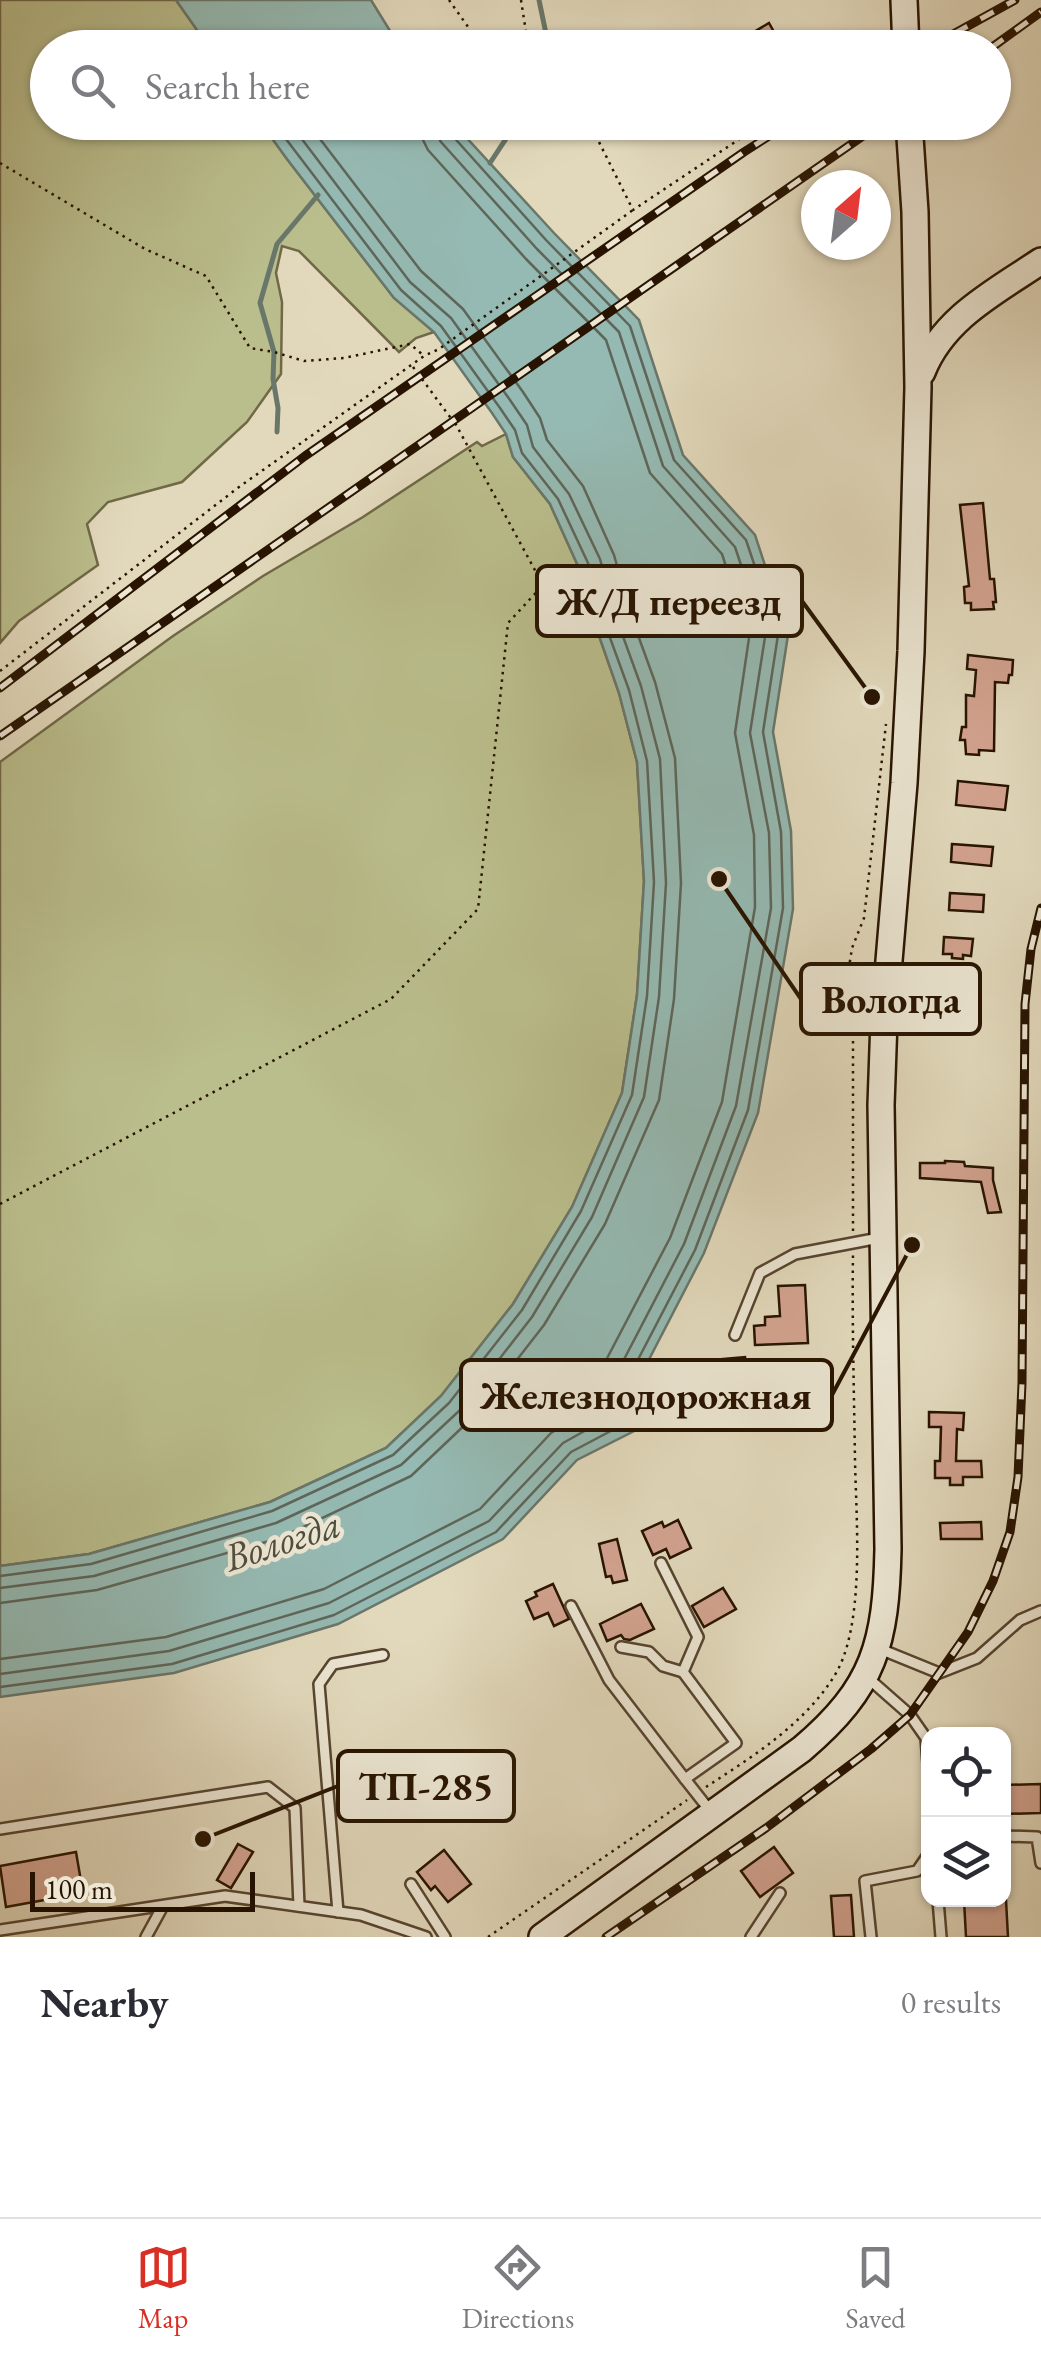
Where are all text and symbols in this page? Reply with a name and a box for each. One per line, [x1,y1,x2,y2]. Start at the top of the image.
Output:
search box [30,30,1011,140]
icon: search [65,58,120,113]
text: Search here [145,61,310,110]
north arrow [801,170,891,260]
callout: Ж/Д переезд [537,566,802,636]
text: Ж/Д переезд [555,575,782,627]
callout: Вологда [801,964,980,1034]
text: Вологда [821,973,961,1025]
callout: Железнодорожная [461,1360,832,1430]
text: Железнодорожная [479,1369,812,1421]
water label: Вологда [216,1497,347,1584]
map controls [921,1727,1011,1907]
button: locate [921,1727,1011,1817]
callout: ТП-285 [338,1751,514,1821]
text: ТП-285 [358,1760,494,1812]
button: layers [921,1817,1011,1907]
scale bar [30,1867,255,1912]
text: 100 m [45,1871,113,1907]
text: Nearby [40,1975,169,2030]
text: 0 results [901,1981,1001,2023]
tab: Map [136,2240,191,2336]
tab: Directions [462,2240,574,2336]
tab: Saved [845,2240,905,2336]

